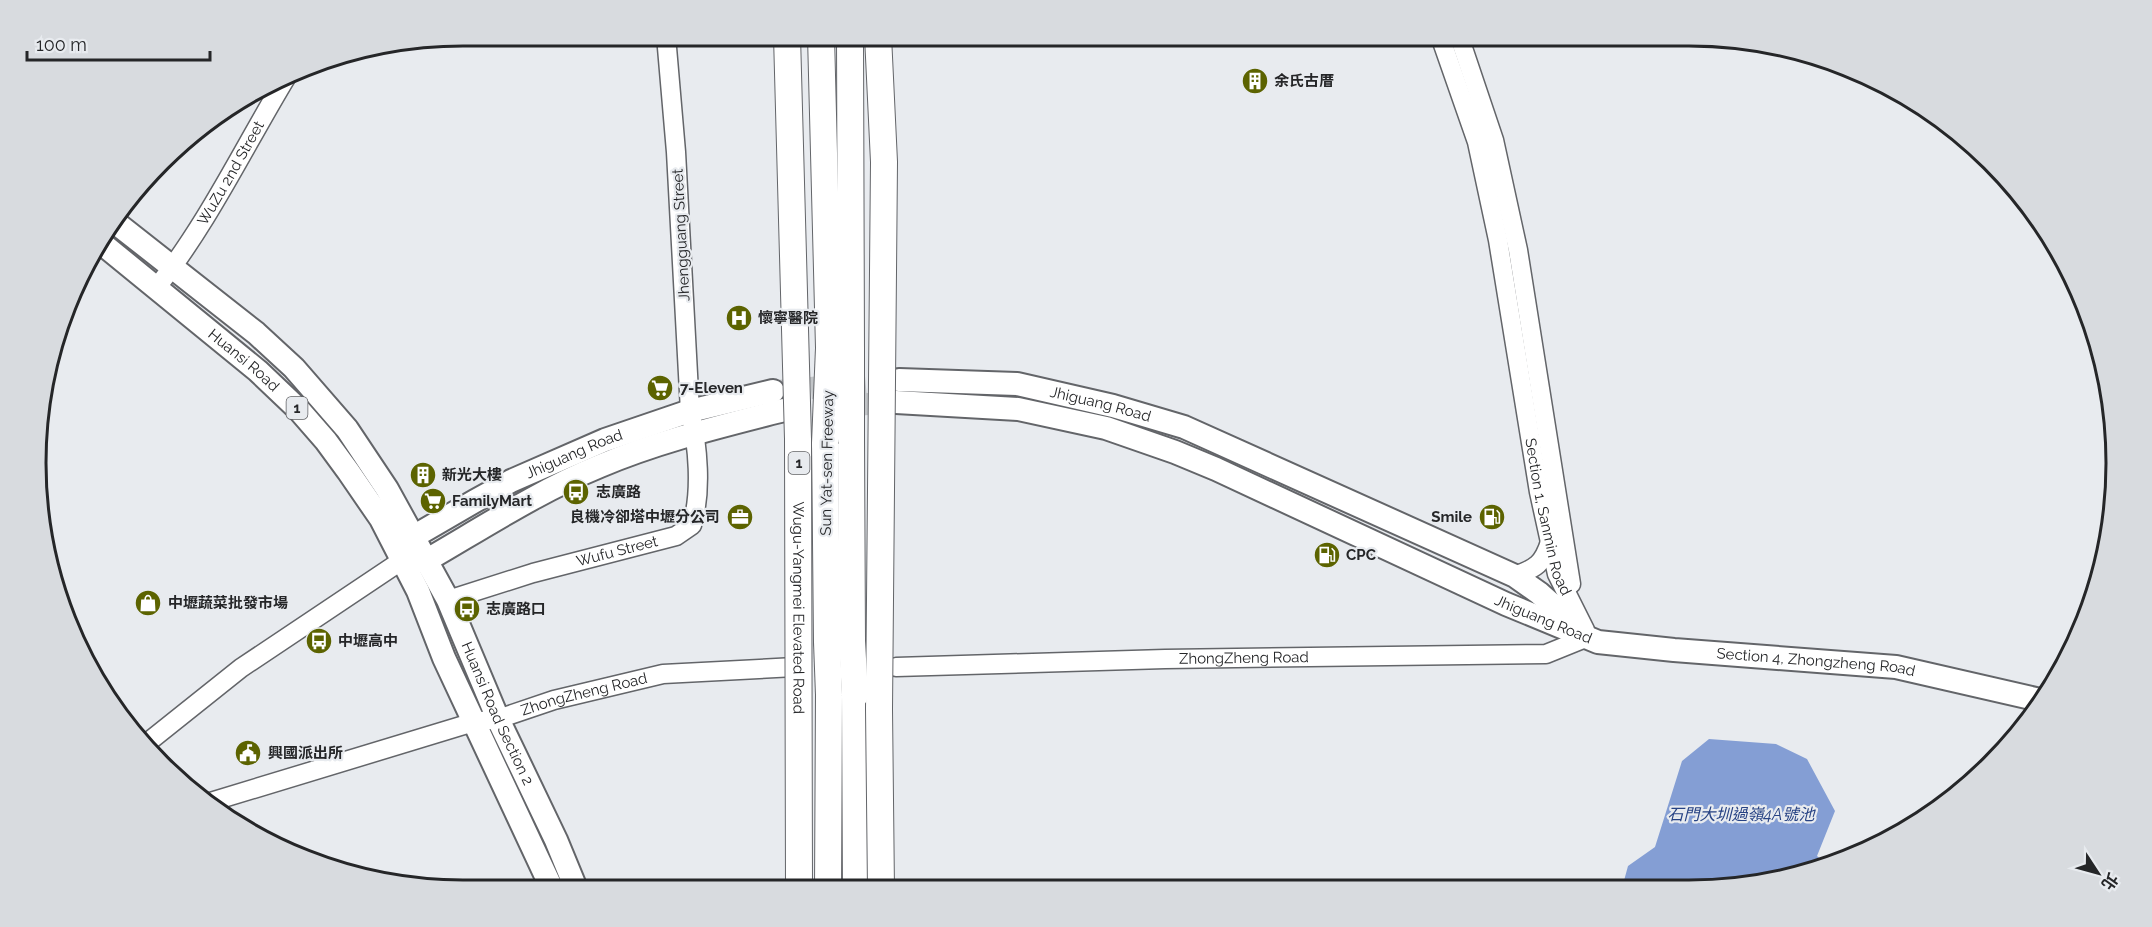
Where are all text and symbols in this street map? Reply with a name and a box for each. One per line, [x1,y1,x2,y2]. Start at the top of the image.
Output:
scale bar [27,24,210,62]
text: 100 m [36,34,87,55]
building icon: 余氏古厝 [1240,66,1270,96]
place label: 余氏古厝 [1274,72,1334,90]
street label: WuZu 2nd Street [194,118,268,228]
street label: Jhengguang Street [669,168,693,302]
hospital icon: 懷寧醫院 [724,303,754,333]
place label: 懷寧醫院 [758,309,818,327]
street label: Huansi Road [205,325,283,395]
supermarket icon: 7-Eleven [645,373,675,403]
place label: 7-Eleven [680,379,743,397]
street label: Jhiguang Road [1048,383,1153,426]
street label: Sun Yat-sen Freeway [817,390,837,536]
road number: 1 [286,397,308,419]
street label: Jhiguang Road [523,426,625,482]
street label: Section 1, Sanmin Road [1521,437,1575,599]
road number: 1 [788,452,810,474]
building icon: 新光大樓 [408,460,438,490]
place label: 新光大樓 [442,466,502,484]
bus stop icon: 志廣路 [561,477,591,507]
place label: 志廣路 [596,483,641,501]
supermarket icon: FamilyMart [418,486,448,516]
place label: FamilyMart [452,492,532,510]
office icon: 良機冷卻塔中壢分公司 [725,502,755,532]
street label: Wugu-Yangmei Elevated Road [789,502,808,714]
fuel station icon: Smile [1477,502,1507,532]
place label: 良機冷卻塔中壢分公司 [570,508,720,526]
place label: Smile [1431,508,1472,526]
street label: Wufu Street [574,532,660,570]
fuel station icon: CPC [1312,540,1342,570]
place label: CPC [1346,546,1376,564]
shop icon: 中壢蔬菜批發市場 [133,588,163,618]
street label: Jhiguang Road [1492,591,1595,648]
place label: 中壢蔬菜批發市場 [168,594,288,612]
bus stop icon: 志廣路口 [452,594,482,624]
place label: 志廣路口 [486,600,546,618]
bus stop icon: 中壢高中 [304,626,334,656]
place label: 中壢高中 [338,632,398,650]
street label: Huansi Road Section 2 [458,639,537,788]
street label: Section 4, Zhongzheng Road [1716,644,1917,680]
street label: ZhongZheng Road [1179,648,1309,668]
street label: ZhongZheng Road [519,669,649,720]
public building icon: 興國派出所 [233,738,263,768]
place label: 興國派出所 [268,744,343,762]
water label: 石門大圳過嶺4A號池 [1668,805,1816,824]
north arrow [2068,843,2128,903]
text: 北 [2097,869,2122,894]

